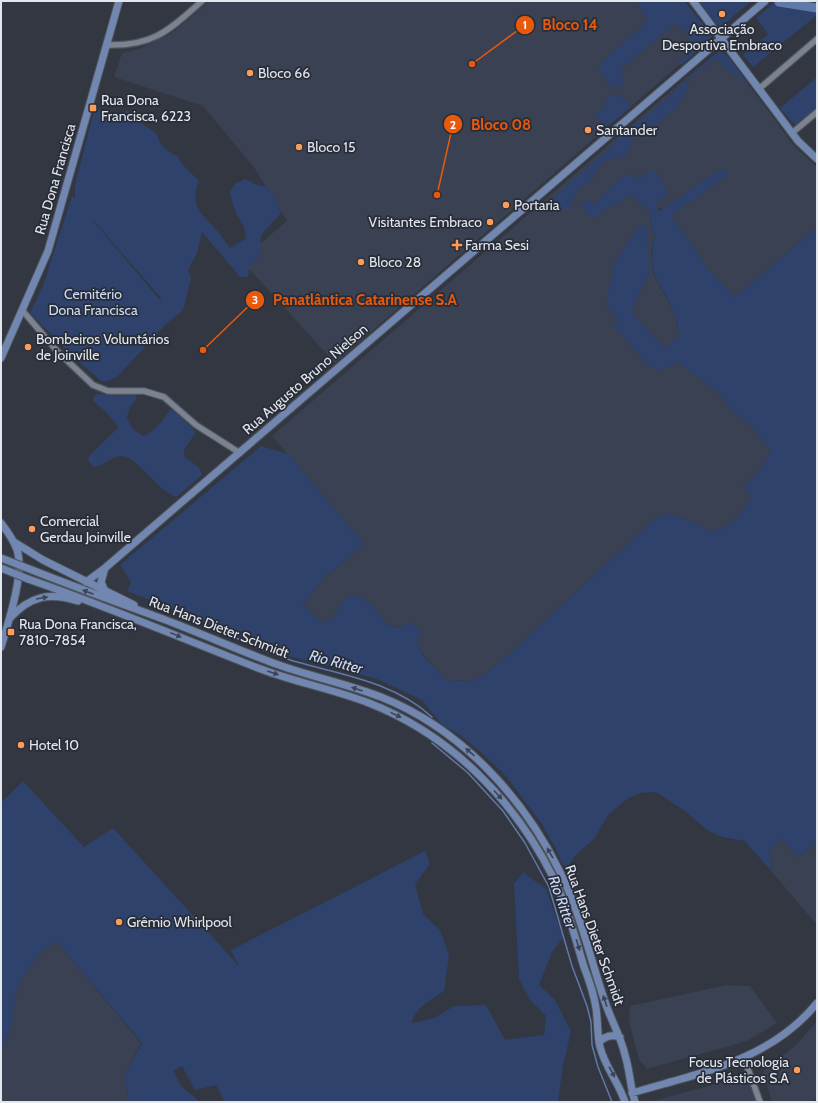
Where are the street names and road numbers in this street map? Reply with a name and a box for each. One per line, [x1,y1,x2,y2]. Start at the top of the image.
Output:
street label: Rua Dona Francisca [31,121,80,237]
street label: Rua Augusto Bruno Nielson [239,320,371,438]
street label: Rua Hans Dieter Schmidt [147,592,292,662]
street label: Rua Hans Dieter Schmidt [561,862,629,1008]

